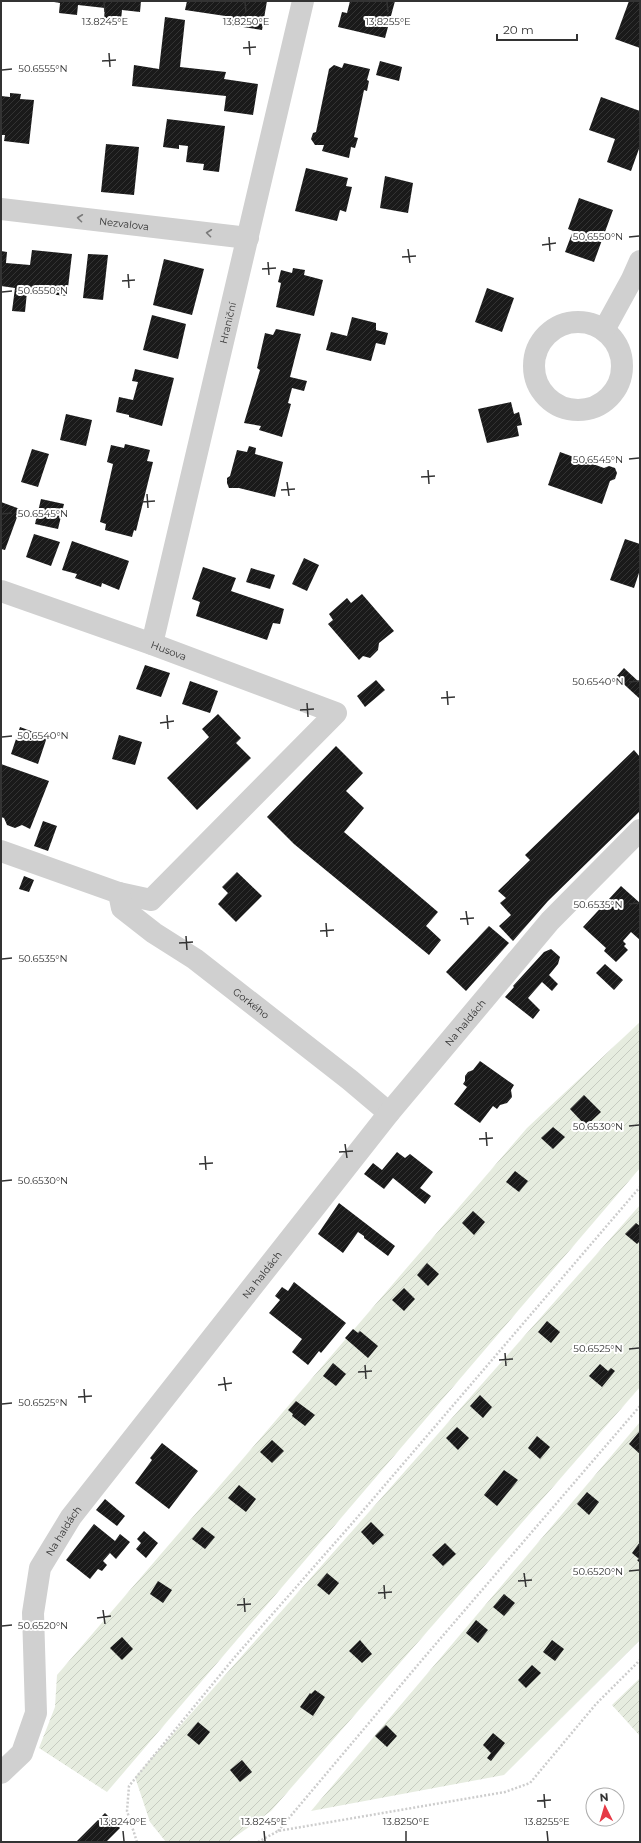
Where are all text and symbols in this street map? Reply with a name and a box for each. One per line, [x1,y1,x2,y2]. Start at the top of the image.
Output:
text: 13.8245°E [82,15,128,28]
text: 13.8250°E [223,15,270,28]
text: 13.8255°E [365,15,411,28]
scale bar [497,16,577,42]
text: 20 m [503,22,534,37]
text: 50.6555°N [18,62,68,75]
one-way arrow [77,214,83,223]
street label: Nezvalova [98,215,150,233]
one-way arrow [206,229,212,238]
text: 50.6550°N [573,230,623,243]
text: 50.6550°N [18,284,68,297]
street label: Hraniční [217,300,239,345]
text: 50.6545°N [573,453,623,466]
text: 50.6545°N [18,507,68,520]
street label: Husova [149,638,188,663]
text: 50.6540°N [572,675,624,688]
text: 50.6540°N [17,729,69,742]
text: 50.6535°N [573,898,623,911]
text: 50.6535°N [18,952,68,965]
street label: Gorkého [230,985,272,1022]
street label: Na haldách [442,997,489,1049]
text: 50.6530°N [573,1120,623,1133]
text: 50.6530°N [18,1174,68,1187]
street label: Na haldách [239,1249,285,1301]
text: 50.6525°N [573,1342,623,1355]
text: 50.6525°N [18,1396,68,1409]
street label: Na haldách [43,1503,84,1558]
text: 50.6520°N [573,1565,623,1578]
text: 50.6520°N [18,1619,68,1632]
north arrow [585,1787,625,1827]
text: N [599,1790,609,1804]
text: 13.8240°E [99,1815,147,1828]
text: 13.8245°E [241,1815,287,1828]
text: 13.8250°E [383,1815,430,1828]
text: 13.8255°E [524,1815,570,1828]

